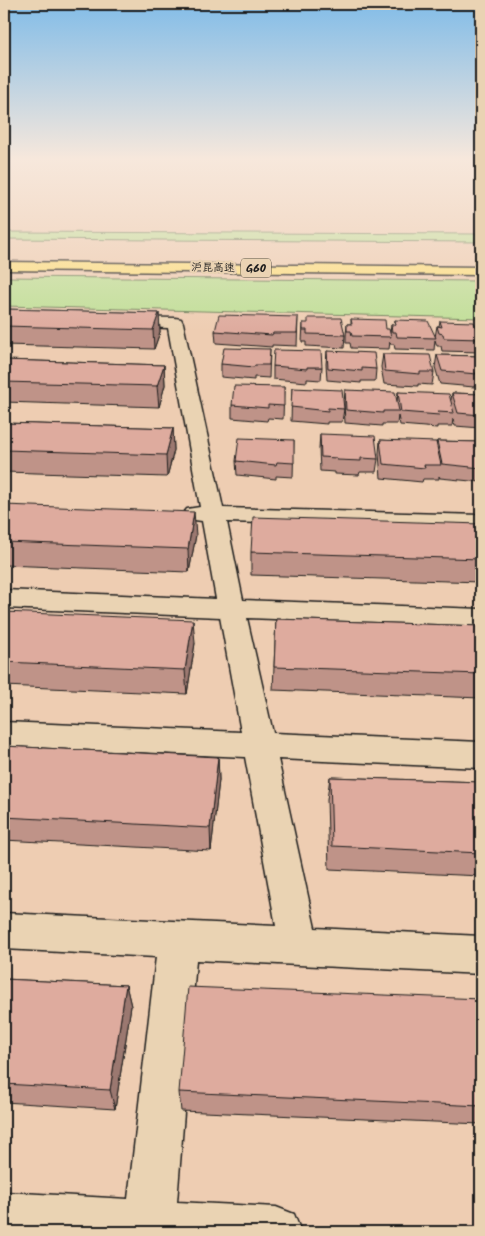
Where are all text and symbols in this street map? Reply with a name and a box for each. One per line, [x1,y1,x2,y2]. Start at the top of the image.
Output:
road number: G60 [241,258,271,278]
street label: 沪昆高速 [191,259,235,277]

